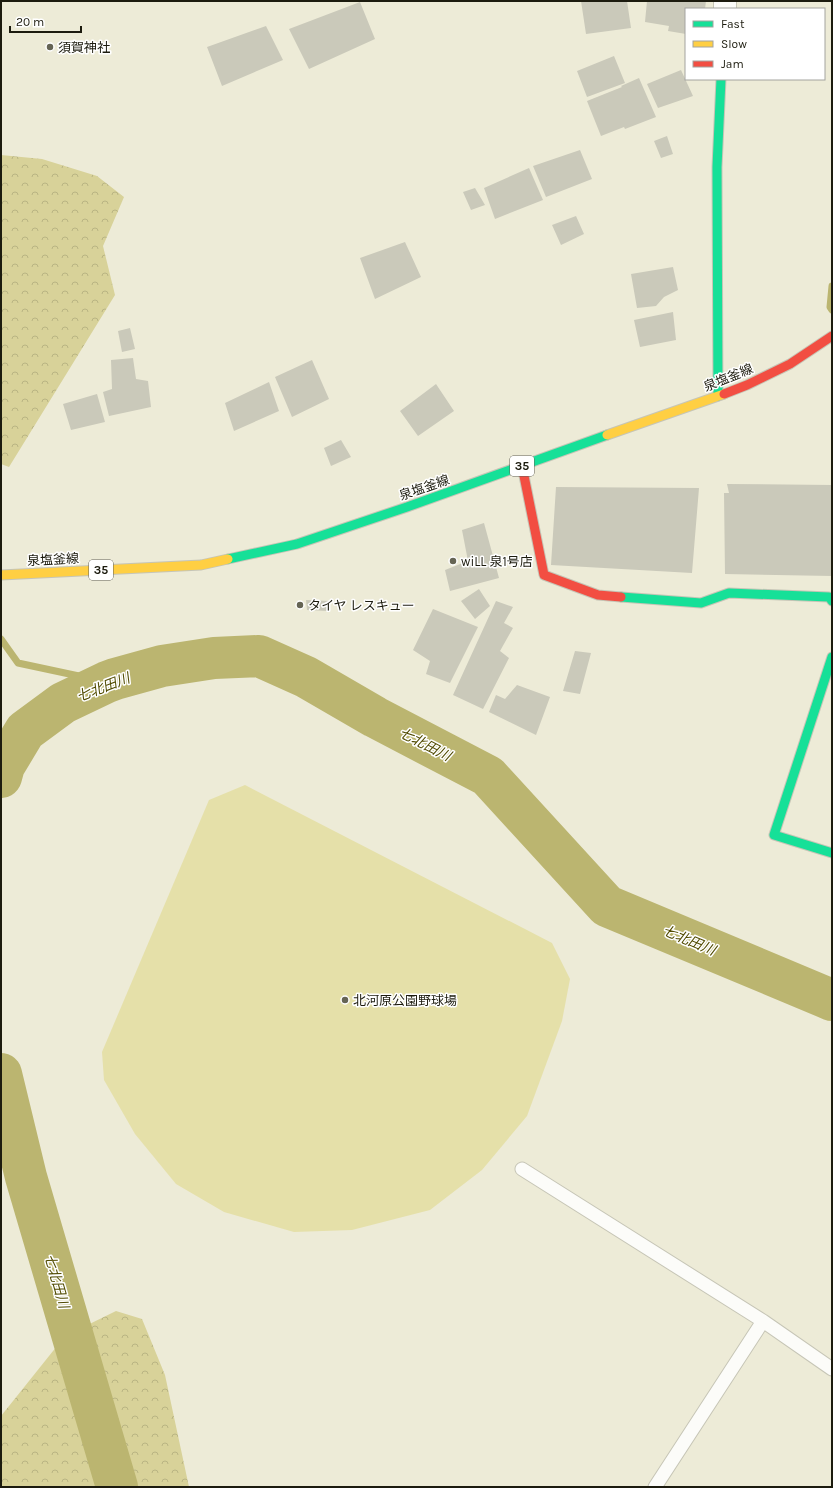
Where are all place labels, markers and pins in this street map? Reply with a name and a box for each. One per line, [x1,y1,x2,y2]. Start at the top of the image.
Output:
place label: 須賀神社 [58,40,110,55]
marker: 須賀神社 [45,42,55,52]
place label: wiLL 泉1号店 [461,554,533,569]
marker: wiLL 泉1号店 [448,556,458,566]
place label: タイヤ レスキュー [308,598,415,613]
marker: タイヤ レスキュー [295,600,305,610]
place label: 北河原公園野球場 [353,993,457,1008]
marker: 北河原公園野球場 [340,995,350,1005]

